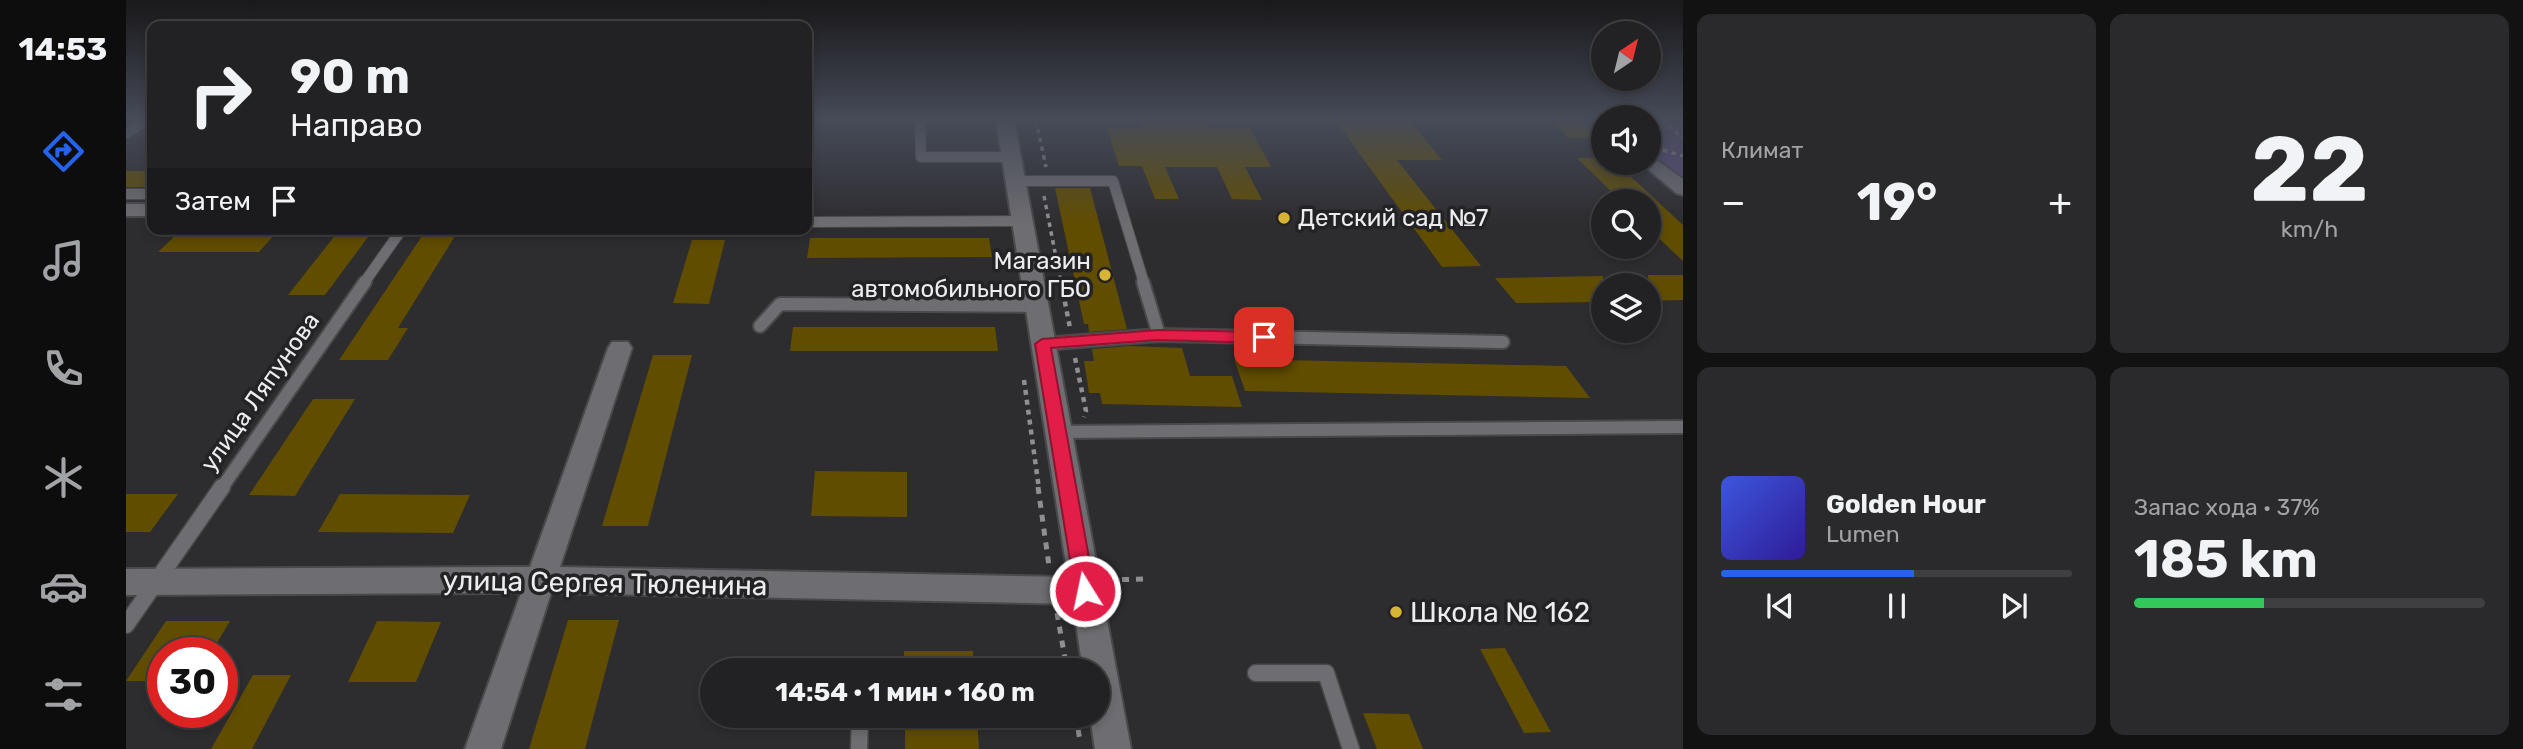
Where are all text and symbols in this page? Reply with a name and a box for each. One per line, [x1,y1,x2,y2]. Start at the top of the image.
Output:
north arrow [1591,21,1661,91]
map controls [1591,21,1661,343]
text: 14:53 [19,30,107,68]
text: 90 m [290,47,410,105]
icon: right [175,49,266,140]
button: sound [1591,105,1661,175]
text: Направо [290,106,423,144]
text: 22 [2250,115,2369,223]
icon: directions [39,127,88,176]
text: Климат [1721,136,1803,164]
text: 19° [1857,171,1937,233]
text: − [1721,179,1746,225]
text: + [2048,179,2072,225]
icon: arrive [265,182,303,220]
text: Затем [175,186,251,217]
button: search [1591,189,1661,259]
place label: Детский сад №7 [1298,204,1488,232]
marker: Детский сад №7 [1276,210,1292,226]
text: km/h [2281,215,2338,243]
icon: music [39,236,88,285]
place label: Магазин автомобильного ГБО [851,247,1091,303]
marker: Магазин автомобильного ГБО [1097,267,1113,283]
button: layers [1591,273,1661,343]
street label: улица Ляпунова [195,307,325,477]
pin [1234,307,1294,367]
icon: arrive [1245,318,1283,356]
icon: phone [39,344,88,393]
icon: climate [39,453,88,502]
text: Golden Hour [1826,489,1986,520]
text: Запас хода · 37% [2134,493,2320,521]
text: Lumen [1826,520,1900,548]
text: 185 km [2134,528,2318,590]
position arrow [1048,554,1122,628]
icon: car [39,562,88,611]
street label: улица Сергея Тюленина [442,564,768,602]
icon: previous [1761,587,1799,625]
icon: pause [1878,587,1916,625]
icon: next [1995,587,2033,625]
place label: Школа № 162 [1410,596,1590,629]
marker: Школа № 162 [1388,604,1404,620]
speed limit sign: 30 [147,637,238,728]
icon: filters [39,670,88,719]
text: 14:54 · 1 мин · 160 m [775,677,1035,708]

